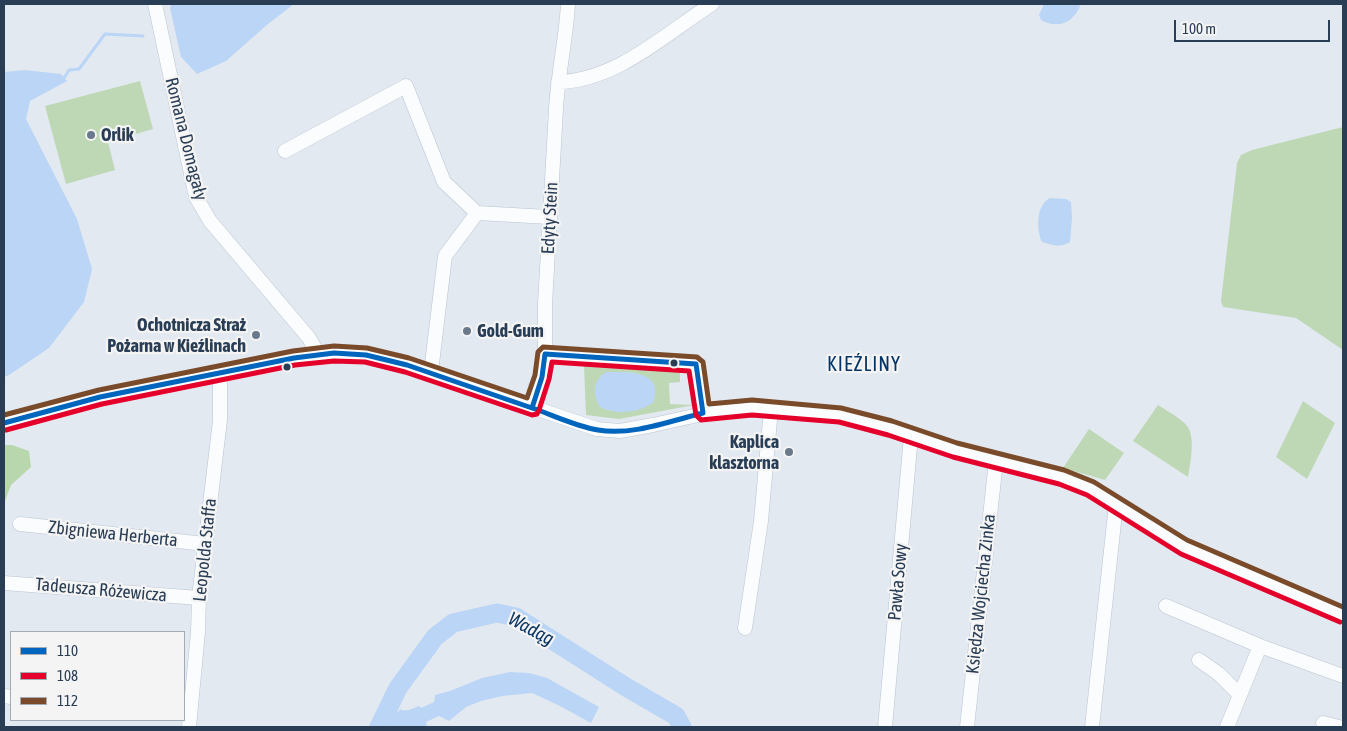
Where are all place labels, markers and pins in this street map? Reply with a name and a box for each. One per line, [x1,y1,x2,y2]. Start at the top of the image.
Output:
place label: Orlik [101,124,134,146]
marker: Orlik [85,129,97,141]
place label: Ochotnicza Straż Pożarna w Kieźlinach [107,314,246,356]
place label: Gold-Gum [477,320,544,342]
marker: Gold-Gum [461,325,473,337]
marker: Ochotnicza Straż Pożarna w Kieźlinach [250,329,262,341]
unlabelled marker [669,358,679,368]
unlabelled marker [282,362,292,372]
place label: Kaplica klasztorna [709,431,779,474]
marker: Kaplica klasztorna [783,446,795,458]

